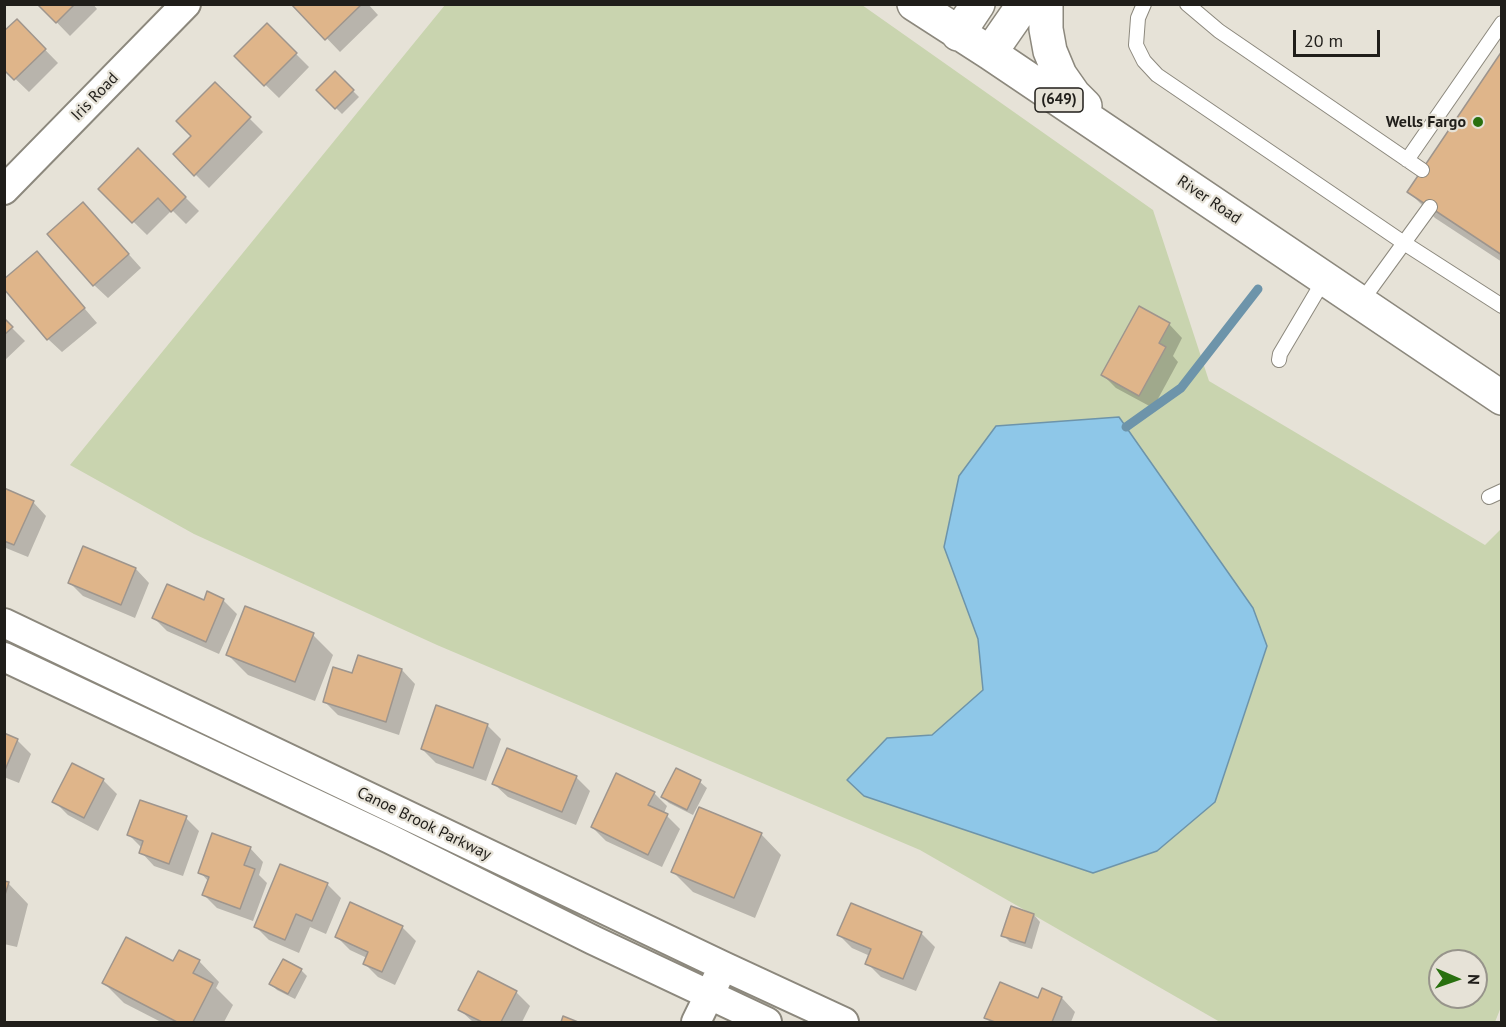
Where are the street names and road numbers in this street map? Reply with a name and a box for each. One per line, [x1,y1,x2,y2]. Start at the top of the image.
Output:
street label: Iris Road [68,69,122,125]
road number: (649) [1035,88,1083,112]
street label: River Road [1173,172,1245,228]
street label: Canoe Brook Parkway [354,783,494,865]

